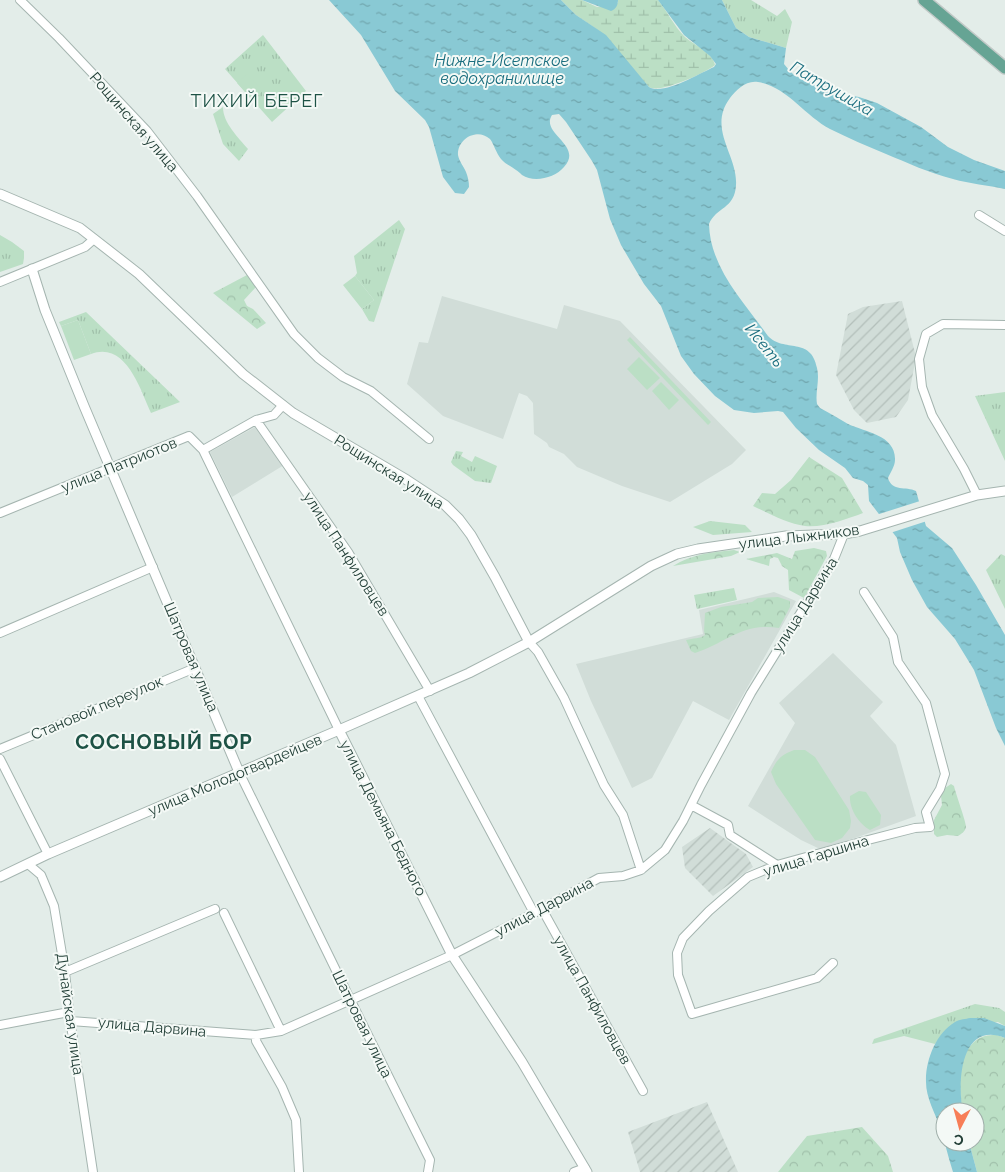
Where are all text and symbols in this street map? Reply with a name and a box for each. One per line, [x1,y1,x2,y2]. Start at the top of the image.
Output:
water label: Нижне-Исетское водохранилище [435,51,570,88]
water label: Патрушиха [787,57,877,120]
street label: Рощинская улица [86,69,182,175]
district label: ТИХИЙ БЕРЕГ [190,90,324,111]
water label: Исеть [741,320,788,371]
street label: Рощинская улица [331,431,447,513]
street label: улица Патриотов [58,434,180,496]
street label: улица Панфиловцев [299,489,393,619]
street label: улица Лыжников [738,521,860,553]
street label: улица Дарвина [769,554,841,656]
street label: Шатровая улица [160,599,222,715]
street label: Становой переулок [28,672,166,744]
district label: СОСНОВЫЙ БОР [75,730,253,754]
street label: улица Молодогвардейцев [146,730,324,820]
street label: улица Демьяна Бедного [336,737,430,899]
street label: улица Гаршина [761,831,871,881]
street label: улица Дарвина [492,874,596,940]
street label: улица Панфиловцев [549,933,635,1067]
street label: Дунайская улица [53,952,87,1076]
street label: Шатровая улица [328,967,396,1081]
street label: улица Дарвина [97,1013,207,1041]
north arrow [935,1102,985,1152]
text: С [953,1131,964,1148]

